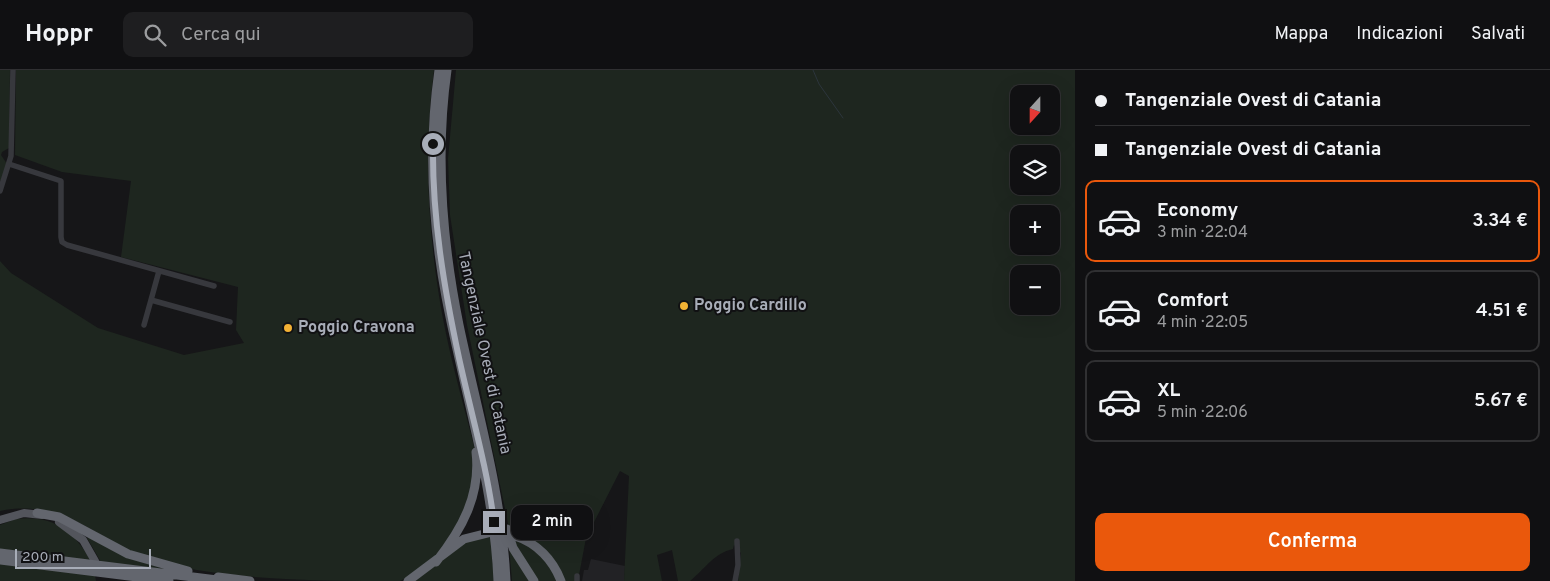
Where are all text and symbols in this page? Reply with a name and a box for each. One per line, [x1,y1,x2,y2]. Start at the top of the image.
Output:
search box [123,12,473,57]
text: Hoppr [25,20,93,50]
icon: search [141,21,169,49]
text: Cerca qui [181,23,261,47]
text: Mappa [1275,23,1328,46]
text: Indicazioni [1356,23,1443,46]
text: Salvati [1471,23,1525,46]
north arrow [1010,85,1060,135]
map controls [1010,85,1060,315]
text: Tangenziale Ovest di Catania [1125,89,1381,113]
route start [422,133,444,155]
text: Tangenziale Ovest di Catania [1125,138,1381,162]
button: layers [1010,145,1060,195]
icon: car [1097,199,1142,244]
text: Economy [1157,199,1238,223]
button: + [1010,205,1060,255]
text: 3.34 € [1472,209,1528,233]
text: 3 min · 22:04 [1157,223,1248,243]
street label: Tangenziale Ovest di Catania [453,250,515,456]
button: − [1010,265,1060,315]
icon: car [1097,289,1142,334]
text: Comfort [1157,289,1229,313]
place label: Poggio Cardillo [694,296,807,316]
text: 4.51 € [1476,299,1528,323]
marker: Poggio Cardillo [678,300,690,312]
text: 4 min · 22:05 [1157,313,1248,333]
place label: Poggio Cravona [298,318,415,338]
marker: Poggio Cravona [282,322,294,334]
icon: car [1097,379,1142,424]
text: XL [1157,379,1180,403]
text: 5.67 € [1474,389,1528,413]
text: 5 min · 22:06 [1157,403,1248,423]
callout: 2 min [512,504,594,540]
route end [483,511,505,533]
text: 2 min [531,512,573,532]
button: Conferma [1095,513,1530,571]
scale bar [15,546,151,569]
text: 200 m [22,549,64,566]

